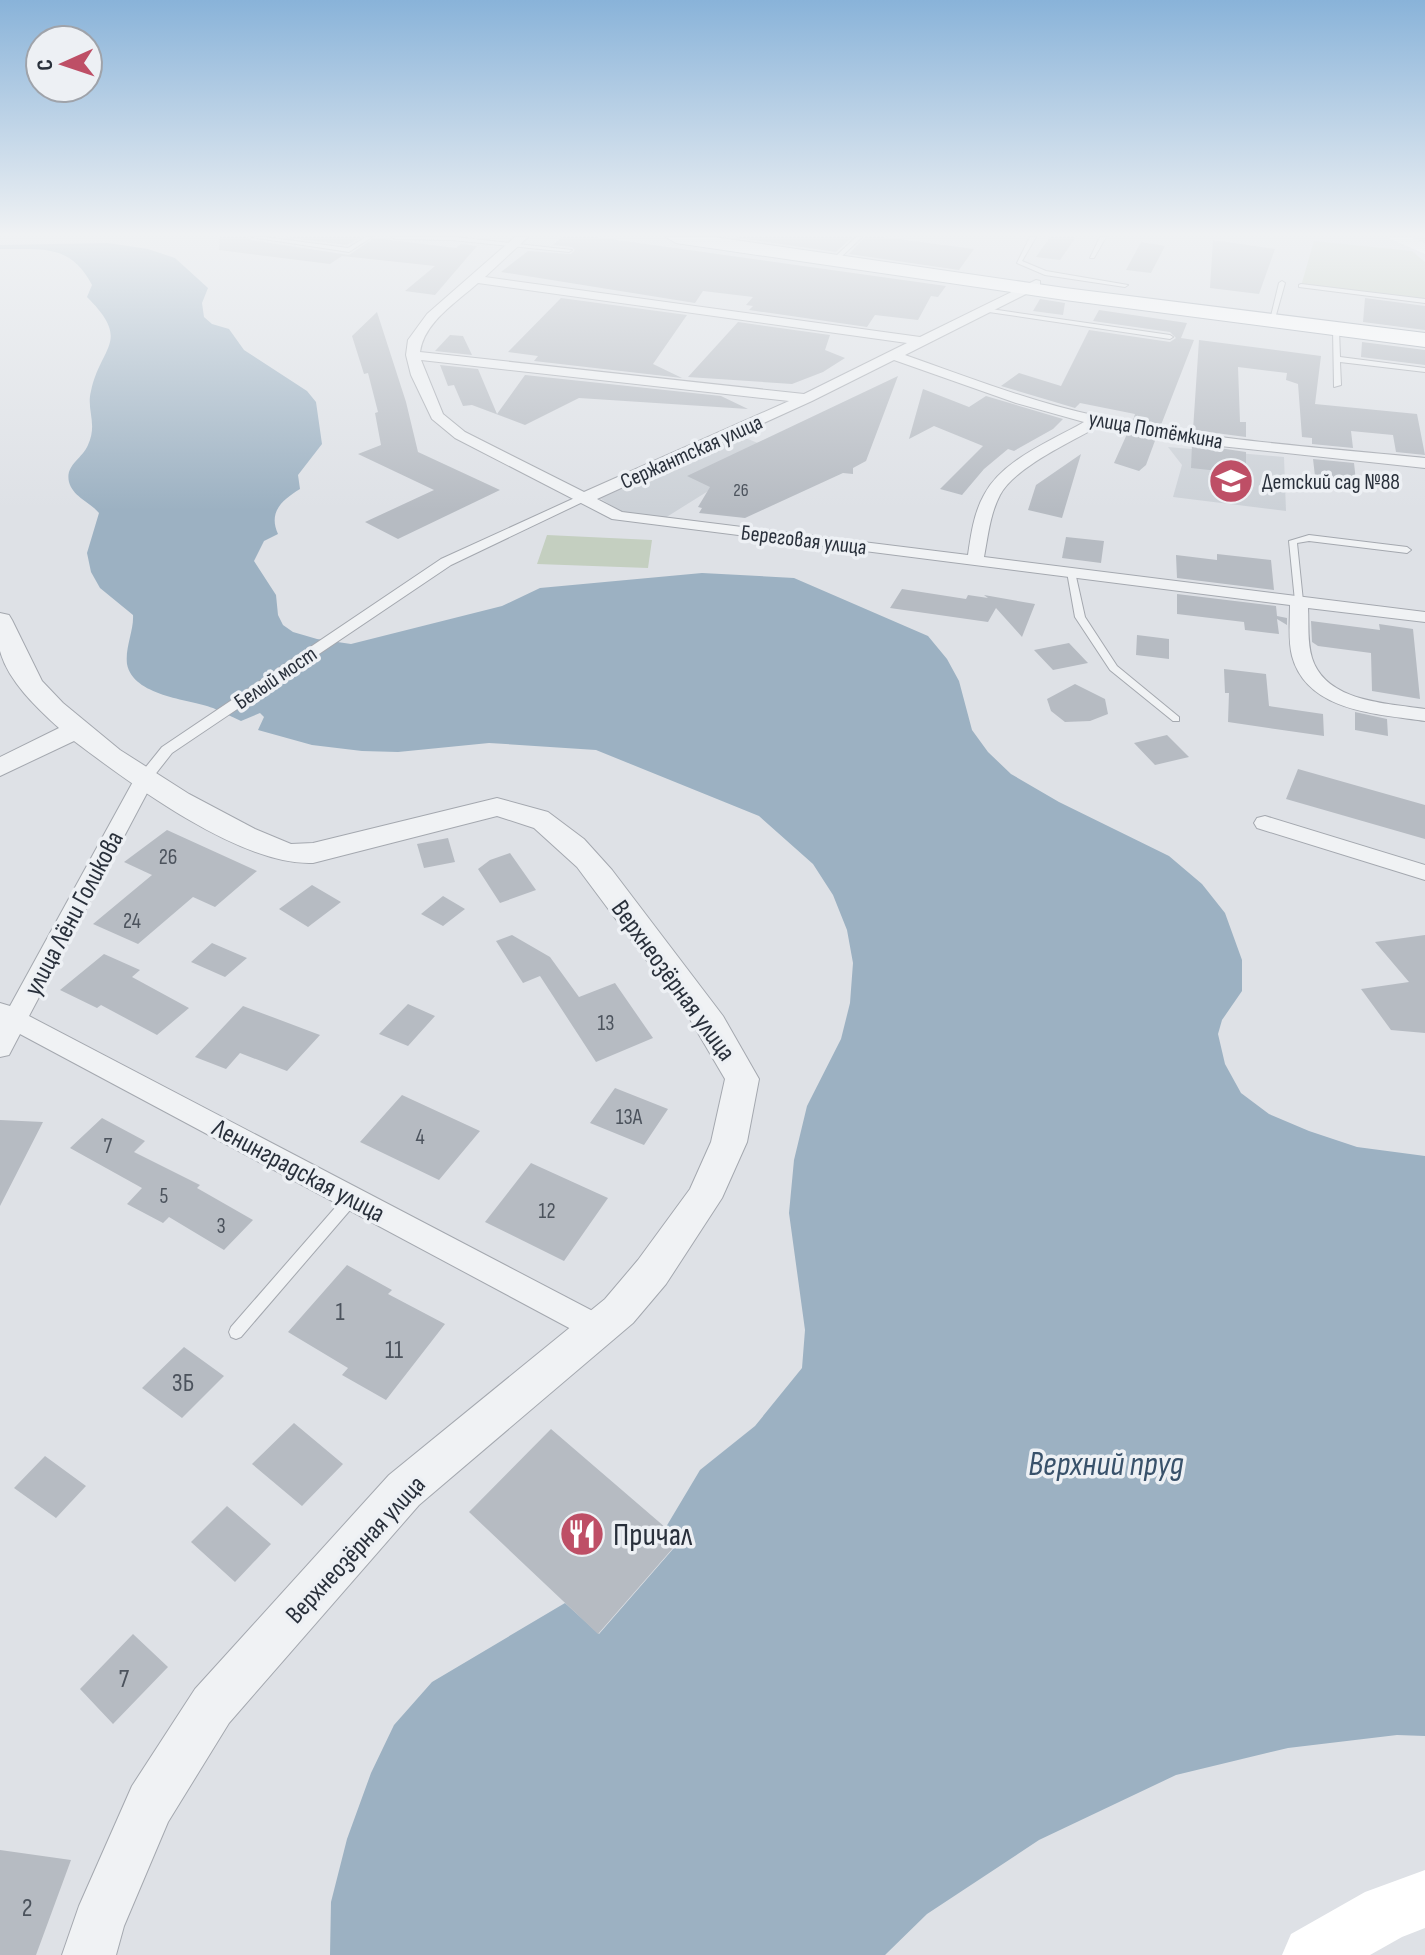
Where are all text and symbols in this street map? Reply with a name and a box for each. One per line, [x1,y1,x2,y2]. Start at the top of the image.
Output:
north arrow [24,24,104,104]
text: С [32,59,59,71]
street label: улица Потёмкина [1087,405,1225,456]
street label: Сержантская улица [616,409,767,496]
school or university icon: Детский сад №88 [1207,457,1255,505]
place label: Детский сад №88 [1262,469,1400,496]
house number: 26 [733,480,749,501]
street label: Береговая улица [739,519,868,562]
street label: Белый мост [229,641,322,716]
street label: улица Лёни Голикова [18,826,131,1001]
house number: 26 [159,844,177,871]
street label: Верхнеозёрная улица [604,895,741,1067]
house number: 24 [123,908,141,935]
house number: 13 [598,1010,614,1037]
house number: 13А [616,1104,643,1131]
street label: Ленинградская улица [206,1112,390,1230]
house number: 4 [415,1124,425,1151]
house number: 7 [104,1133,113,1160]
house number: 5 [160,1183,169,1210]
house number: 12 [538,1198,556,1225]
house number: 3 [216,1213,226,1240]
house number: 1 [335,1297,345,1328]
house number: 11 [385,1335,403,1366]
house number: 3Б [172,1368,194,1399]
water label: Верхний пруд [1028,1444,1184,1485]
street label: Верхнеозёрная улица [280,1470,433,1630]
restaurant icon: Причал [558,1510,606,1558]
place label: Причал [613,1516,693,1555]
house number: 7 [119,1664,130,1695]
house number: 2 [22,1893,32,1924]

